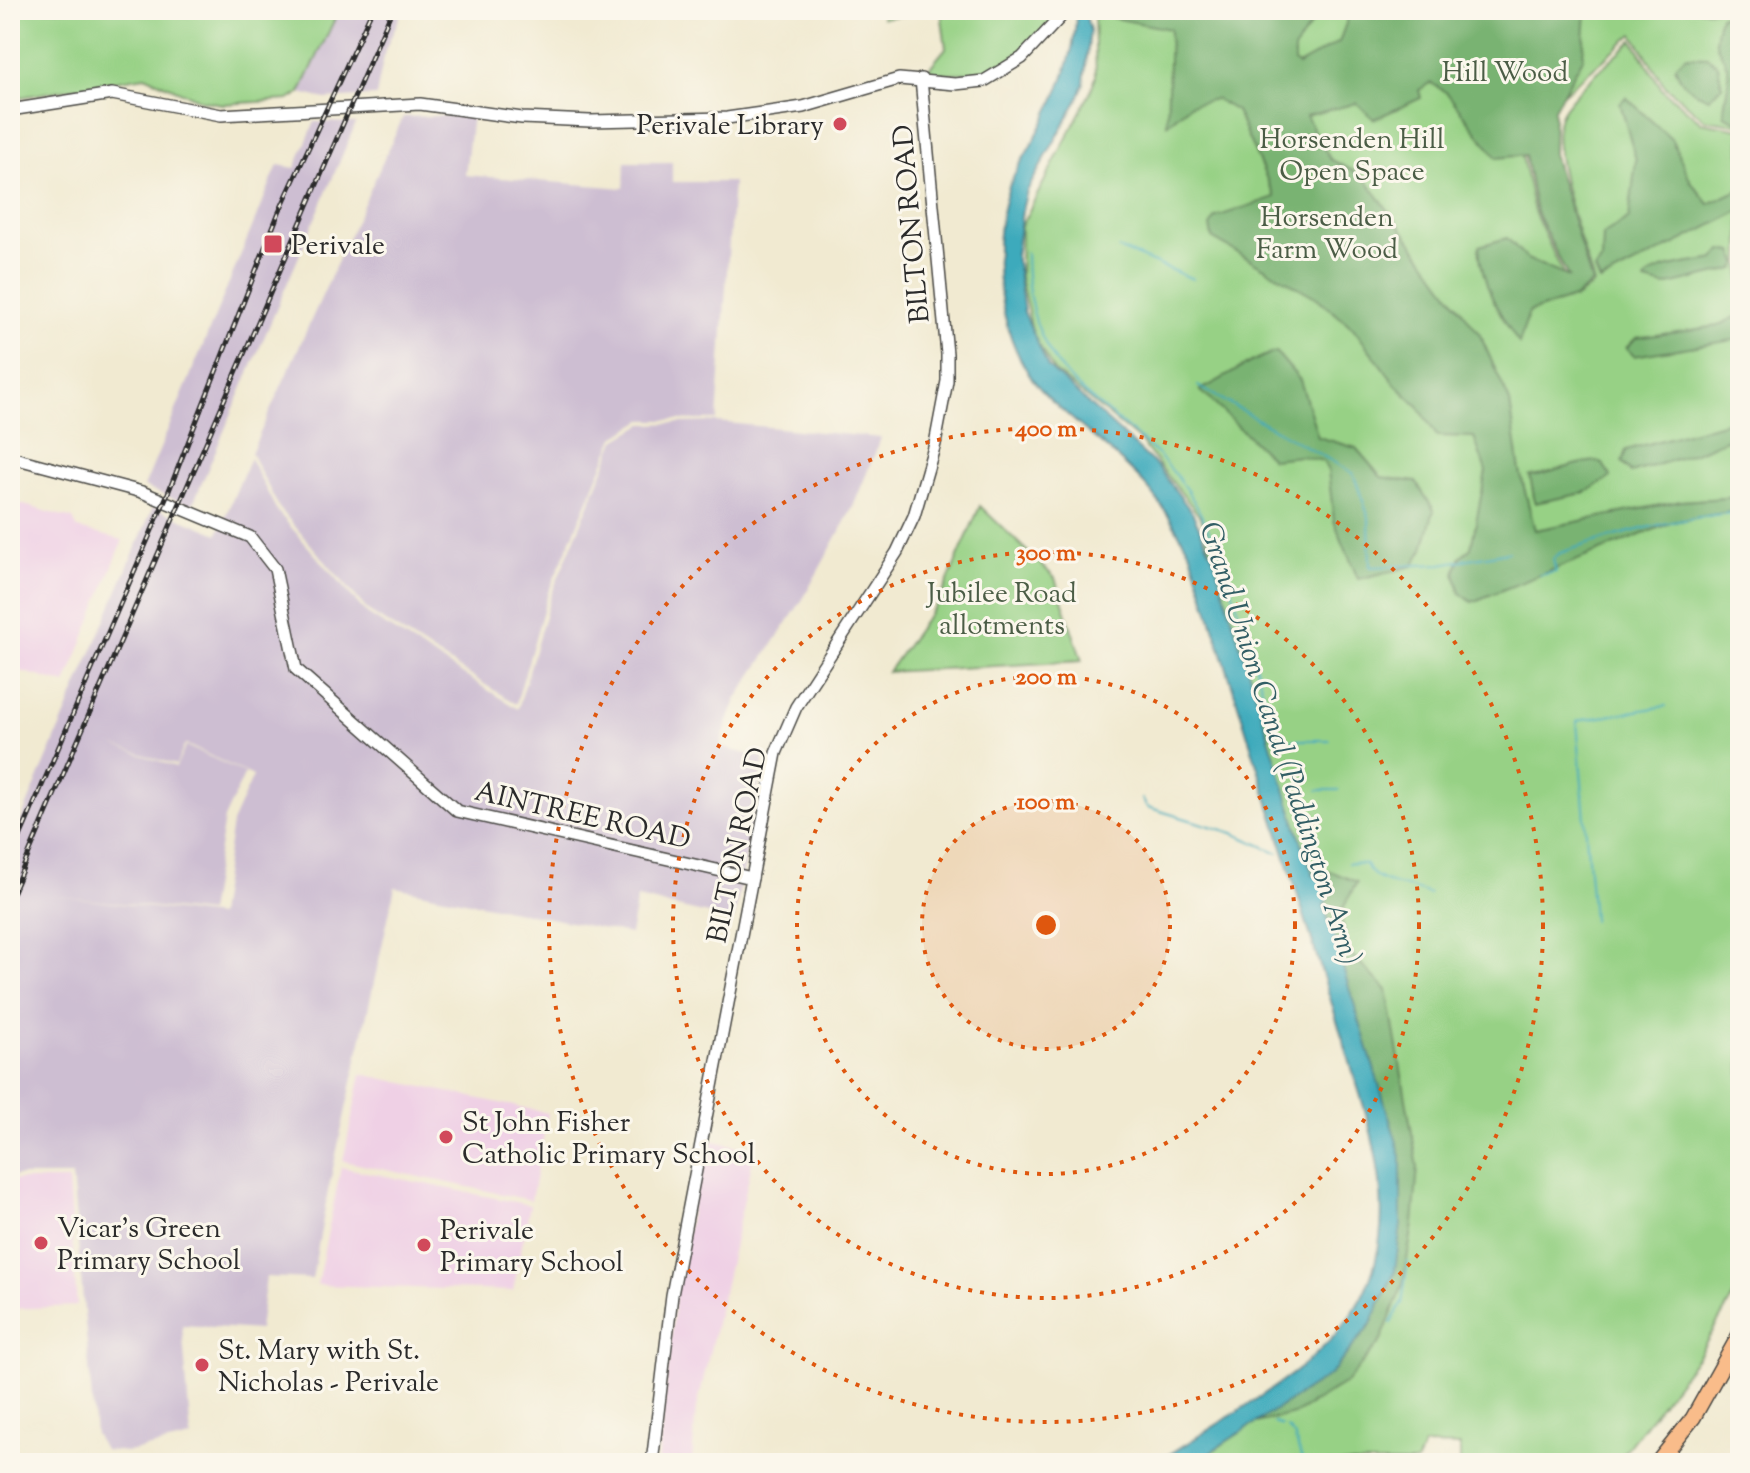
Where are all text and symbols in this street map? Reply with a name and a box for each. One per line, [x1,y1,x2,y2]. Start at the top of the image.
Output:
park label: Hill Wood [1442,54,1568,94]
place label: Perivale Library [637,107,824,147]
marker: Perivale Library [831,115,849,133]
park label: Horsenden Hill Open Space [1259,121,1445,193]
street label: BILTON ROAD [884,123,942,325]
park label: Horsenden Farm Wood [1256,199,1398,271]
place label: Perivale [291,227,385,267]
marker: Perivale [262,233,284,255]
text: 400 m [1014,413,1077,447]
water label: Grand Union Canal (Paddington Arm) [1187,517,1371,971]
text: 300 m [1016,537,1076,571]
park label: Jubilee Road allotments [925,575,1077,647]
text: 200 m [1015,661,1077,695]
street label: BILTON ROAD [699,744,779,947]
street label: AINTREE ROAD [470,773,694,861]
text: 100 m [1017,786,1075,820]
centre of rings [1032,911,1060,939]
place label: St John Fisher Catholic Primary School [462,1104,756,1176]
marker: St John Fisher Catholic Primary School [437,1128,455,1146]
place label: Vicar's Green Primary School [57,1210,241,1282]
place label: Perivale Primary School [440,1212,624,1284]
marker: Vicar's Green Primary School [32,1234,50,1252]
marker: Perivale Primary School [415,1236,433,1254]
place label: St. Mary with St. Nicholas - Perivale [218,1332,439,1404]
marker: St. Mary with St. Nicholas - Perivale [193,1356,211,1374]

